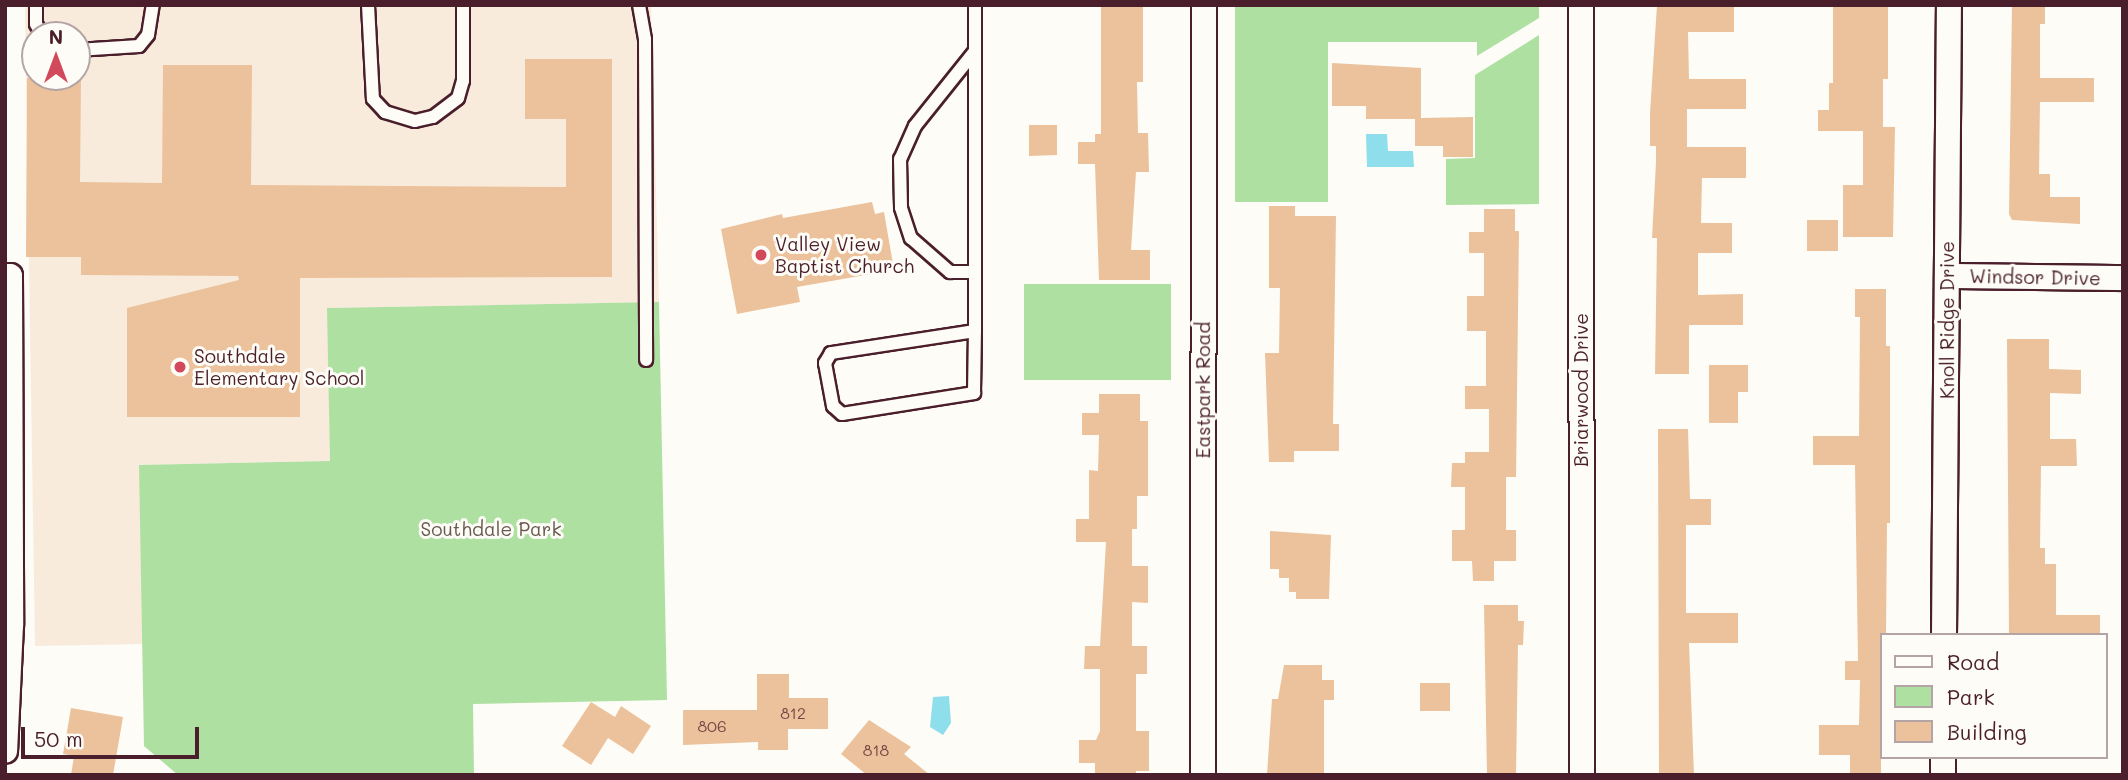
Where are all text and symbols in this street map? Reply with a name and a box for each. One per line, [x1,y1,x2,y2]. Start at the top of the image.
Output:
north arrow [21,21,91,91]
text: N [49,24,63,49]
place label: Valley View Baptist Church [775,233,914,277]
street label: Knoll Ridge Drive [1936,241,1958,399]
marker: Valley View Baptist Church [753,247,769,263]
street label: Windsor Drive [1969,264,2101,290]
street label: Briarwood Drive [1570,313,1592,467]
street label: Eastpark Road [1192,322,1214,458]
place label: Southdale Elementary School [194,345,364,389]
marker: Southdale Elementary School [172,359,188,375]
park label: Southdale Park [421,518,561,540]
legend [1880,633,2107,759]
text: Road [1947,648,1999,675]
text: Park [1947,683,1995,710]
house number: 812 [780,703,806,723]
scale bar [24,714,203,758]
house number: 806 [697,716,727,736]
text: Building [1947,718,2027,745]
text: 50 m [34,725,83,752]
house number: 818 [863,740,889,760]

